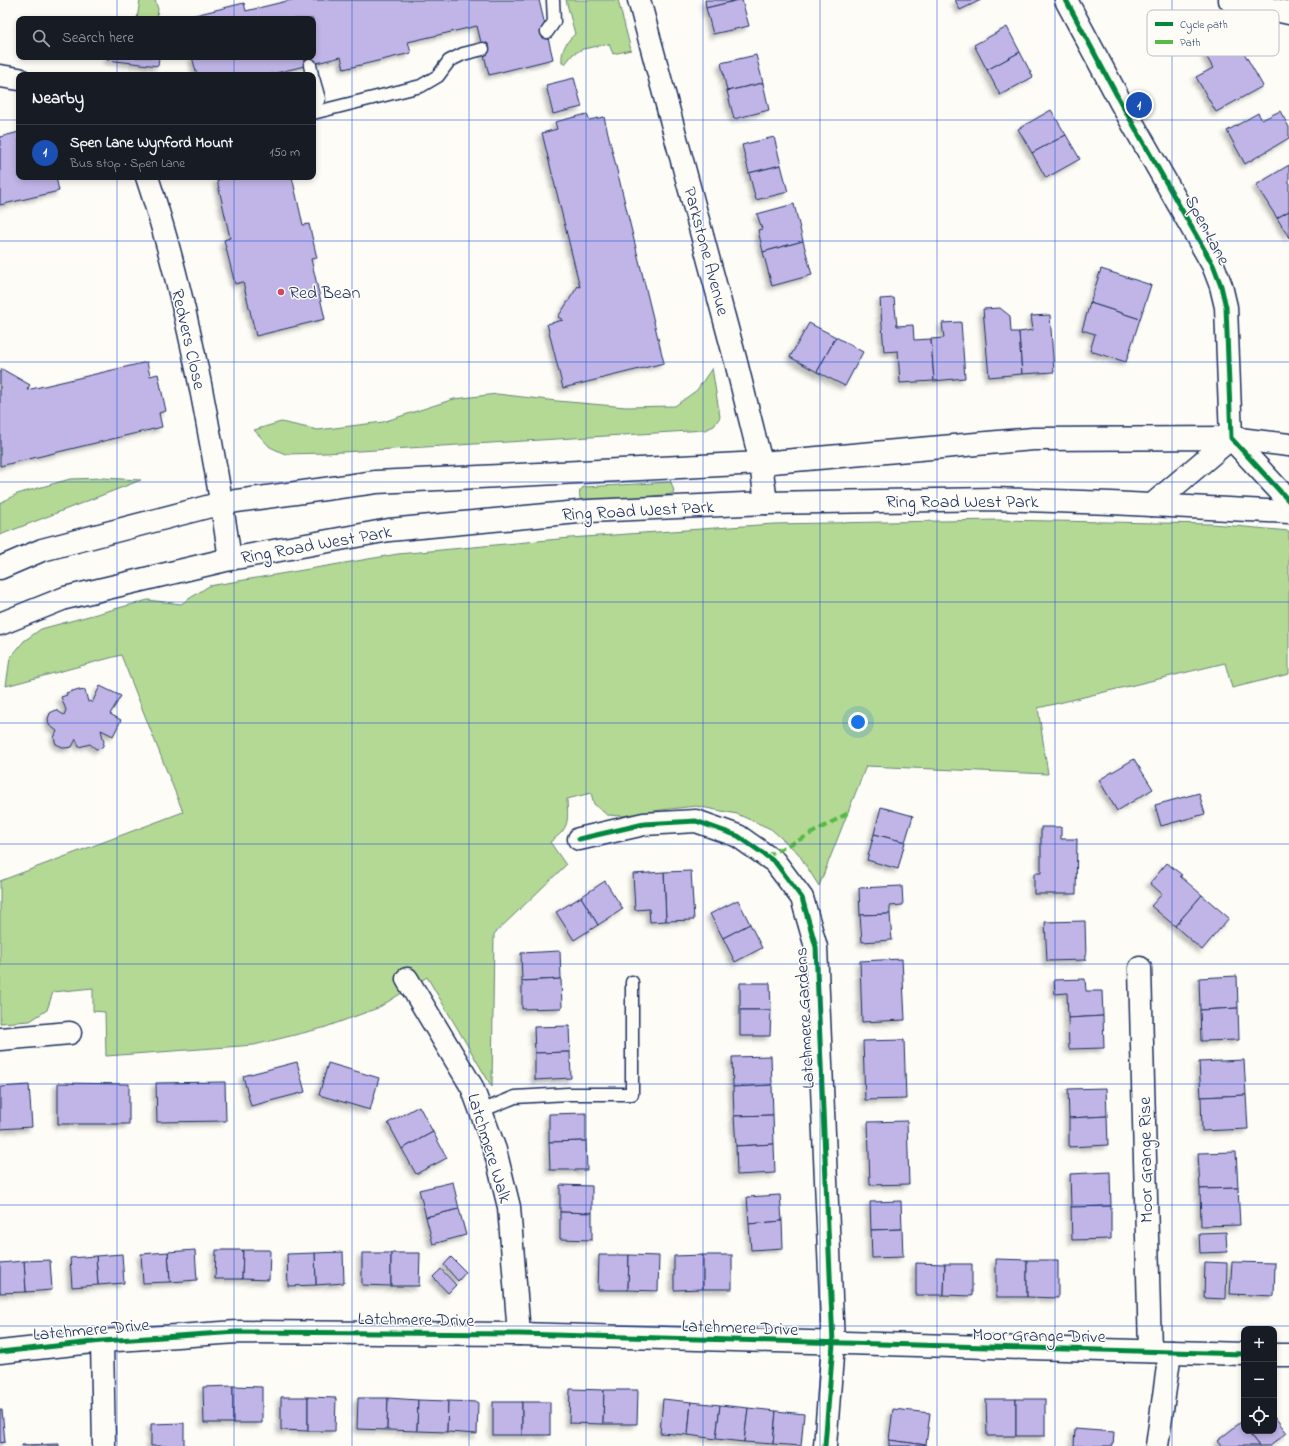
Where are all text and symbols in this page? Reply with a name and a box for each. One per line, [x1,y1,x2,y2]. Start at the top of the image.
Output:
legend [1147,10,1279,56]
search box [16,16,316,60]
text: Cycle path [1180,17,1228,34]
icon: search [30,27,52,49]
text: Search here [62,27,134,49]
text: Path [1180,35,1201,51]
text: Nearby [32,86,84,111]
pin: 1 [1126,90,1152,120]
text: Spen Lane Wynford Mount [70,132,233,154]
text: 1 [43,143,47,162]
text: 150 m [269,143,300,162]
text: Bus stop · Spen Lane [70,154,185,173]
street label: Parkstone Avenue [675,184,735,320]
street label: Spen Lane [1177,191,1236,271]
place label: Red Bean [289,281,361,307]
street label: Redvers Close [163,287,211,393]
marker: Red Bean [276,287,286,297]
street label: Ring Road West Park [886,490,1038,517]
street label: Ring Road West Park [561,495,715,530]
street label: Ring Road West Park [239,520,394,573]
your location [848,712,868,732]
street label: Latchmere Gardens [789,946,823,1089]
street label: Latchmere Walk [459,1090,517,1207]
street label: Moor Grange Rise [1133,1096,1162,1223]
street label: Latchmere Drive [357,1307,475,1335]
street label: Latchmere Drive [32,1313,151,1349]
street label: Latchmere Drive [681,1314,800,1344]
street label: Moor Grange Drive [972,1323,1107,1352]
map controls [1241,1326,1277,1434]
button: + [1241,1326,1277,1362]
button: − [1241,1362,1277,1398]
button: locate [1241,1398,1277,1434]

